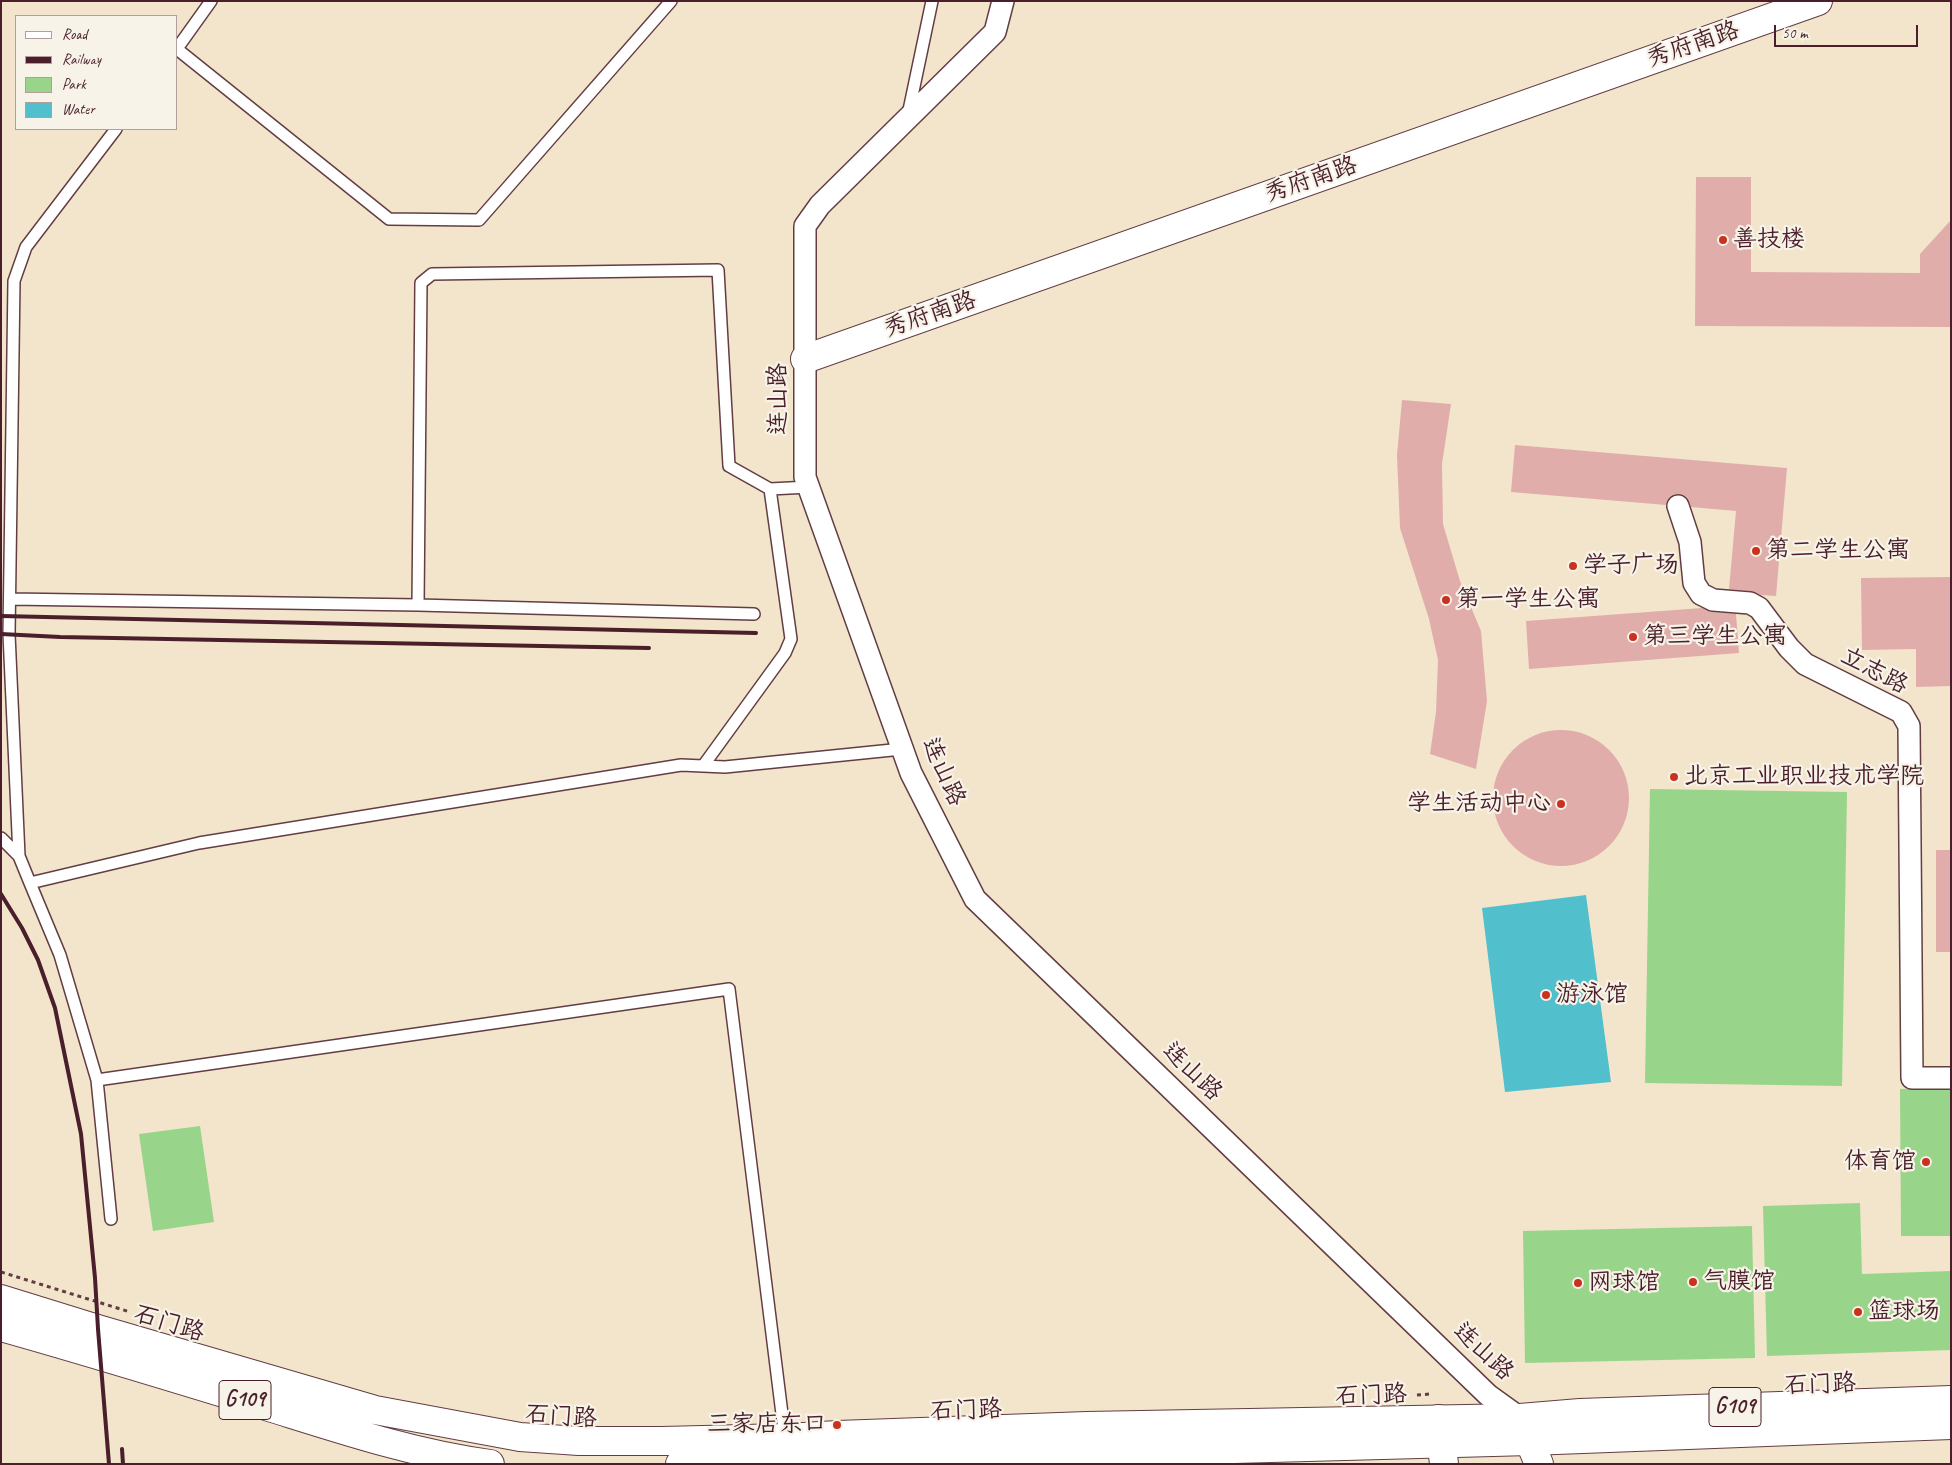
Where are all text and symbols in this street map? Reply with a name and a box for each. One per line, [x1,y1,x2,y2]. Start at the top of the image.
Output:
legend [15,15,178,130]
scale bar [1777,15,1921,47]
street label: 秀府南路 [1643,16,1743,74]
text: 50 m [1782,24,1808,43]
text: Road [62,25,87,44]
text: Railway [62,50,101,69]
text: Park [62,75,86,94]
text: Water [62,100,95,119]
street label: 秀府南路 [1261,151,1361,209]
place label: 善技楼 [1733,226,1805,254]
marker: 善技楼 [1717,234,1729,246]
street label: 秀府南路 [880,286,980,344]
street label: 连山路 [765,363,793,435]
place label: 第二学生公寓 [1766,537,1910,565]
marker: 第二学生公寓 [1750,545,1762,557]
place label: 学子广场 [1583,552,1679,580]
marker: 学子广场 [1567,560,1579,572]
place label: 第一学生公寓 [1456,586,1600,614]
marker: 第一学生公寓 [1440,594,1452,606]
place label: 第三学生公寓 [1643,623,1787,651]
marker: 第三学生公寓 [1627,631,1639,643]
street label: 立志路 [1835,641,1913,701]
street label: 连山路 [915,733,971,811]
place label: 北京工业职业技术学院 [1684,763,1924,791]
marker: 北京工业职业技术学院 [1668,771,1680,783]
place label: 学生活动中心 [1407,790,1551,818]
marker: 学生活动中心 [1555,798,1567,810]
place label: 游泳馆 [1556,981,1628,1009]
marker: 游泳馆 [1540,989,1552,1001]
street label: 连山路 [1156,1037,1228,1107]
place label: 体育馆 [1844,1148,1916,1176]
marker: 体育馆 [1920,1156,1932,1168]
place label: 气膜馆 [1703,1268,1775,1296]
place label: 网球馆 [1588,1269,1660,1297]
marker: 气膜馆 [1687,1276,1699,1288]
marker: 网球馆 [1572,1277,1584,1289]
place label: 篮球场 [1868,1298,1940,1326]
street label: 石门路 [130,1300,208,1348]
marker: 篮球场 [1852,1306,1864,1318]
street label: 连山路 [1447,1317,1519,1387]
street label: 石门路 [1784,1369,1856,1401]
road number: G109 [219,1380,271,1420]
street label: 石门路 [1335,1380,1407,1412]
road number: G109 [1709,1388,1761,1426]
street label: 石门路 [930,1395,1002,1427]
street label: 石门路 [524,1400,598,1434]
place label: 三家店东口 [707,1411,827,1439]
marker: 三家店东口 [831,1419,843,1431]

